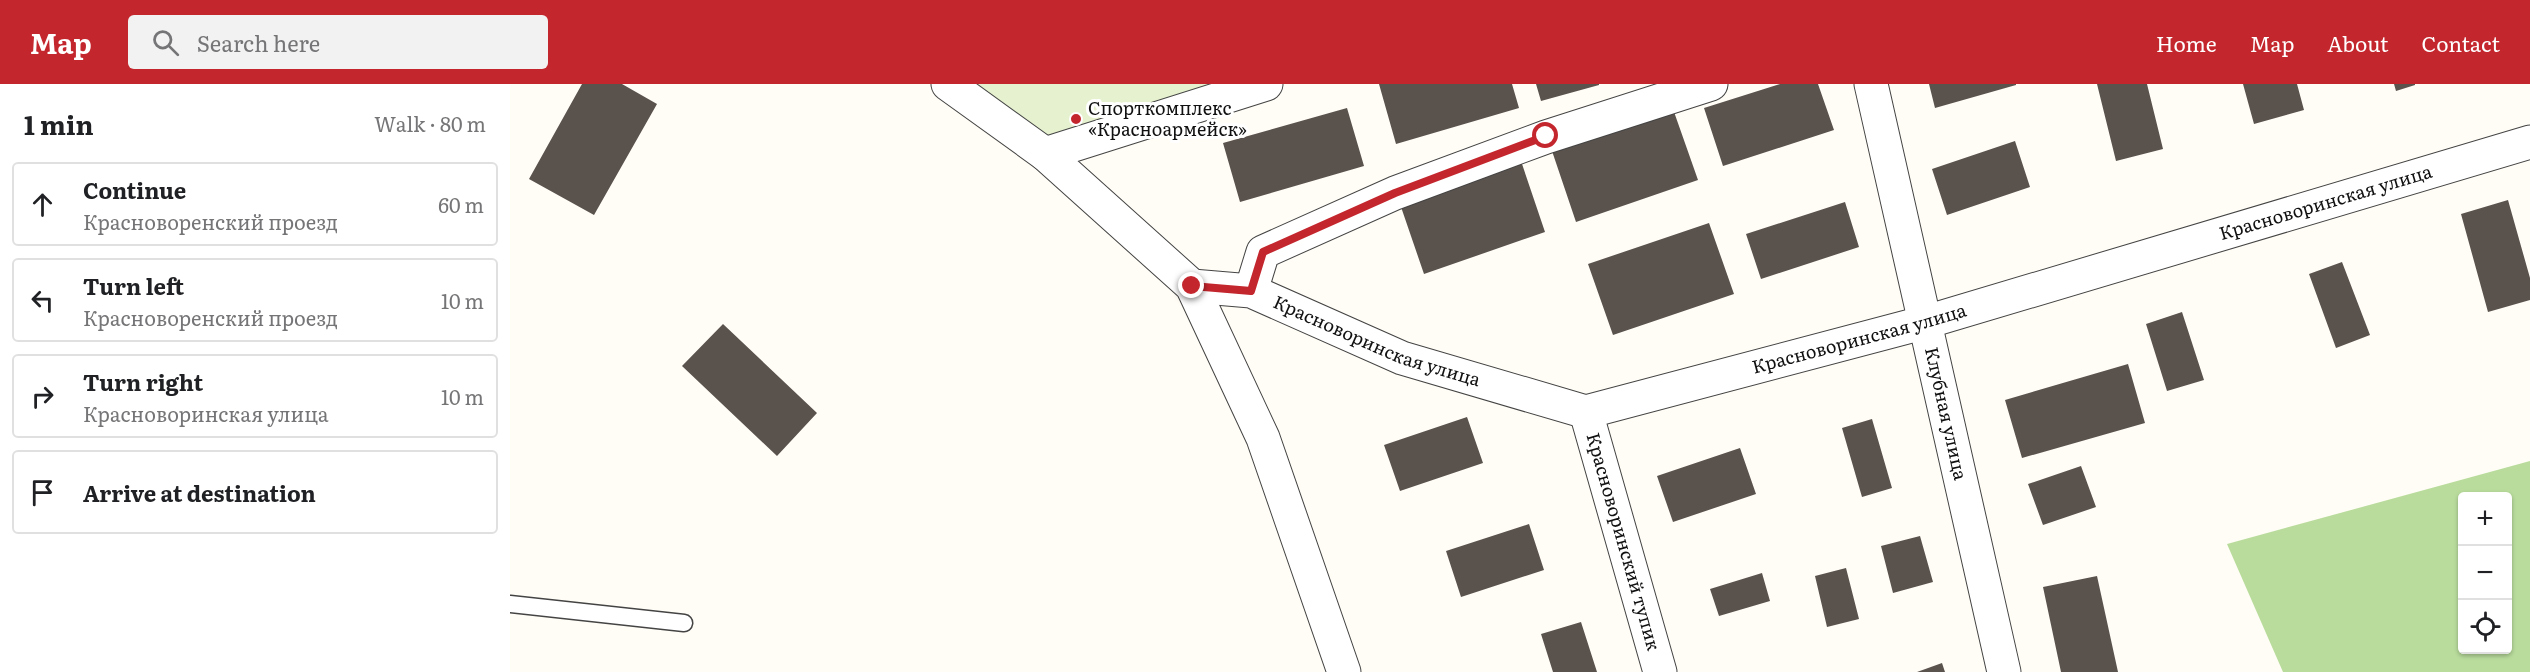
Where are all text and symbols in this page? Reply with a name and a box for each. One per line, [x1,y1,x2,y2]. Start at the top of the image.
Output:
search box [128,15,548,69]
text: Map [30,21,92,63]
icon: search [149,26,182,59]
text: Search here [197,26,320,59]
text: Home [2156,27,2217,58]
text: Map [2250,27,2294,58]
text: About [2327,27,2389,58]
text: Contact [2422,27,2500,58]
place label: Спорткомплекс «Красноармейск» [1088,94,1247,142]
text: 1 min [24,104,93,143]
text: Walk · 80 m [374,108,486,138]
marker: Спорткомплекс «Красноармейск» [1069,112,1083,126]
route start [1532,122,1558,148]
street label: Красноворинская улица [2216,157,2435,246]
text: Continue [83,173,186,206]
icon: ahead [26,188,59,221]
text: 60 m [438,189,484,219]
text: Красноворенский проезд [83,206,338,236]
text: Turn left [83,269,184,302]
route end [1178,272,1204,298]
icon: left [26,284,59,317]
text: 10 m [441,285,484,315]
street label: Красноворинская улица [1269,288,1484,392]
street label: Красноворинская улица [1749,296,1970,380]
text: Красноворенский проезд [83,302,338,332]
street label: Клубная улица [1919,344,1975,483]
text: Turn right [83,365,203,398]
icon: right [26,380,59,413]
text: 10 m [441,381,484,411]
text: Красноворинская улица [83,398,329,428]
street label: Красноворинский тупик [1581,429,1668,654]
icon: arrive [26,476,59,509]
text: Arrive at destination [83,476,316,509]
map controls [2458,492,2512,654]
button: + [2458,492,2512,546]
button: − [2458,546,2512,600]
button: locate [2458,600,2512,654]

